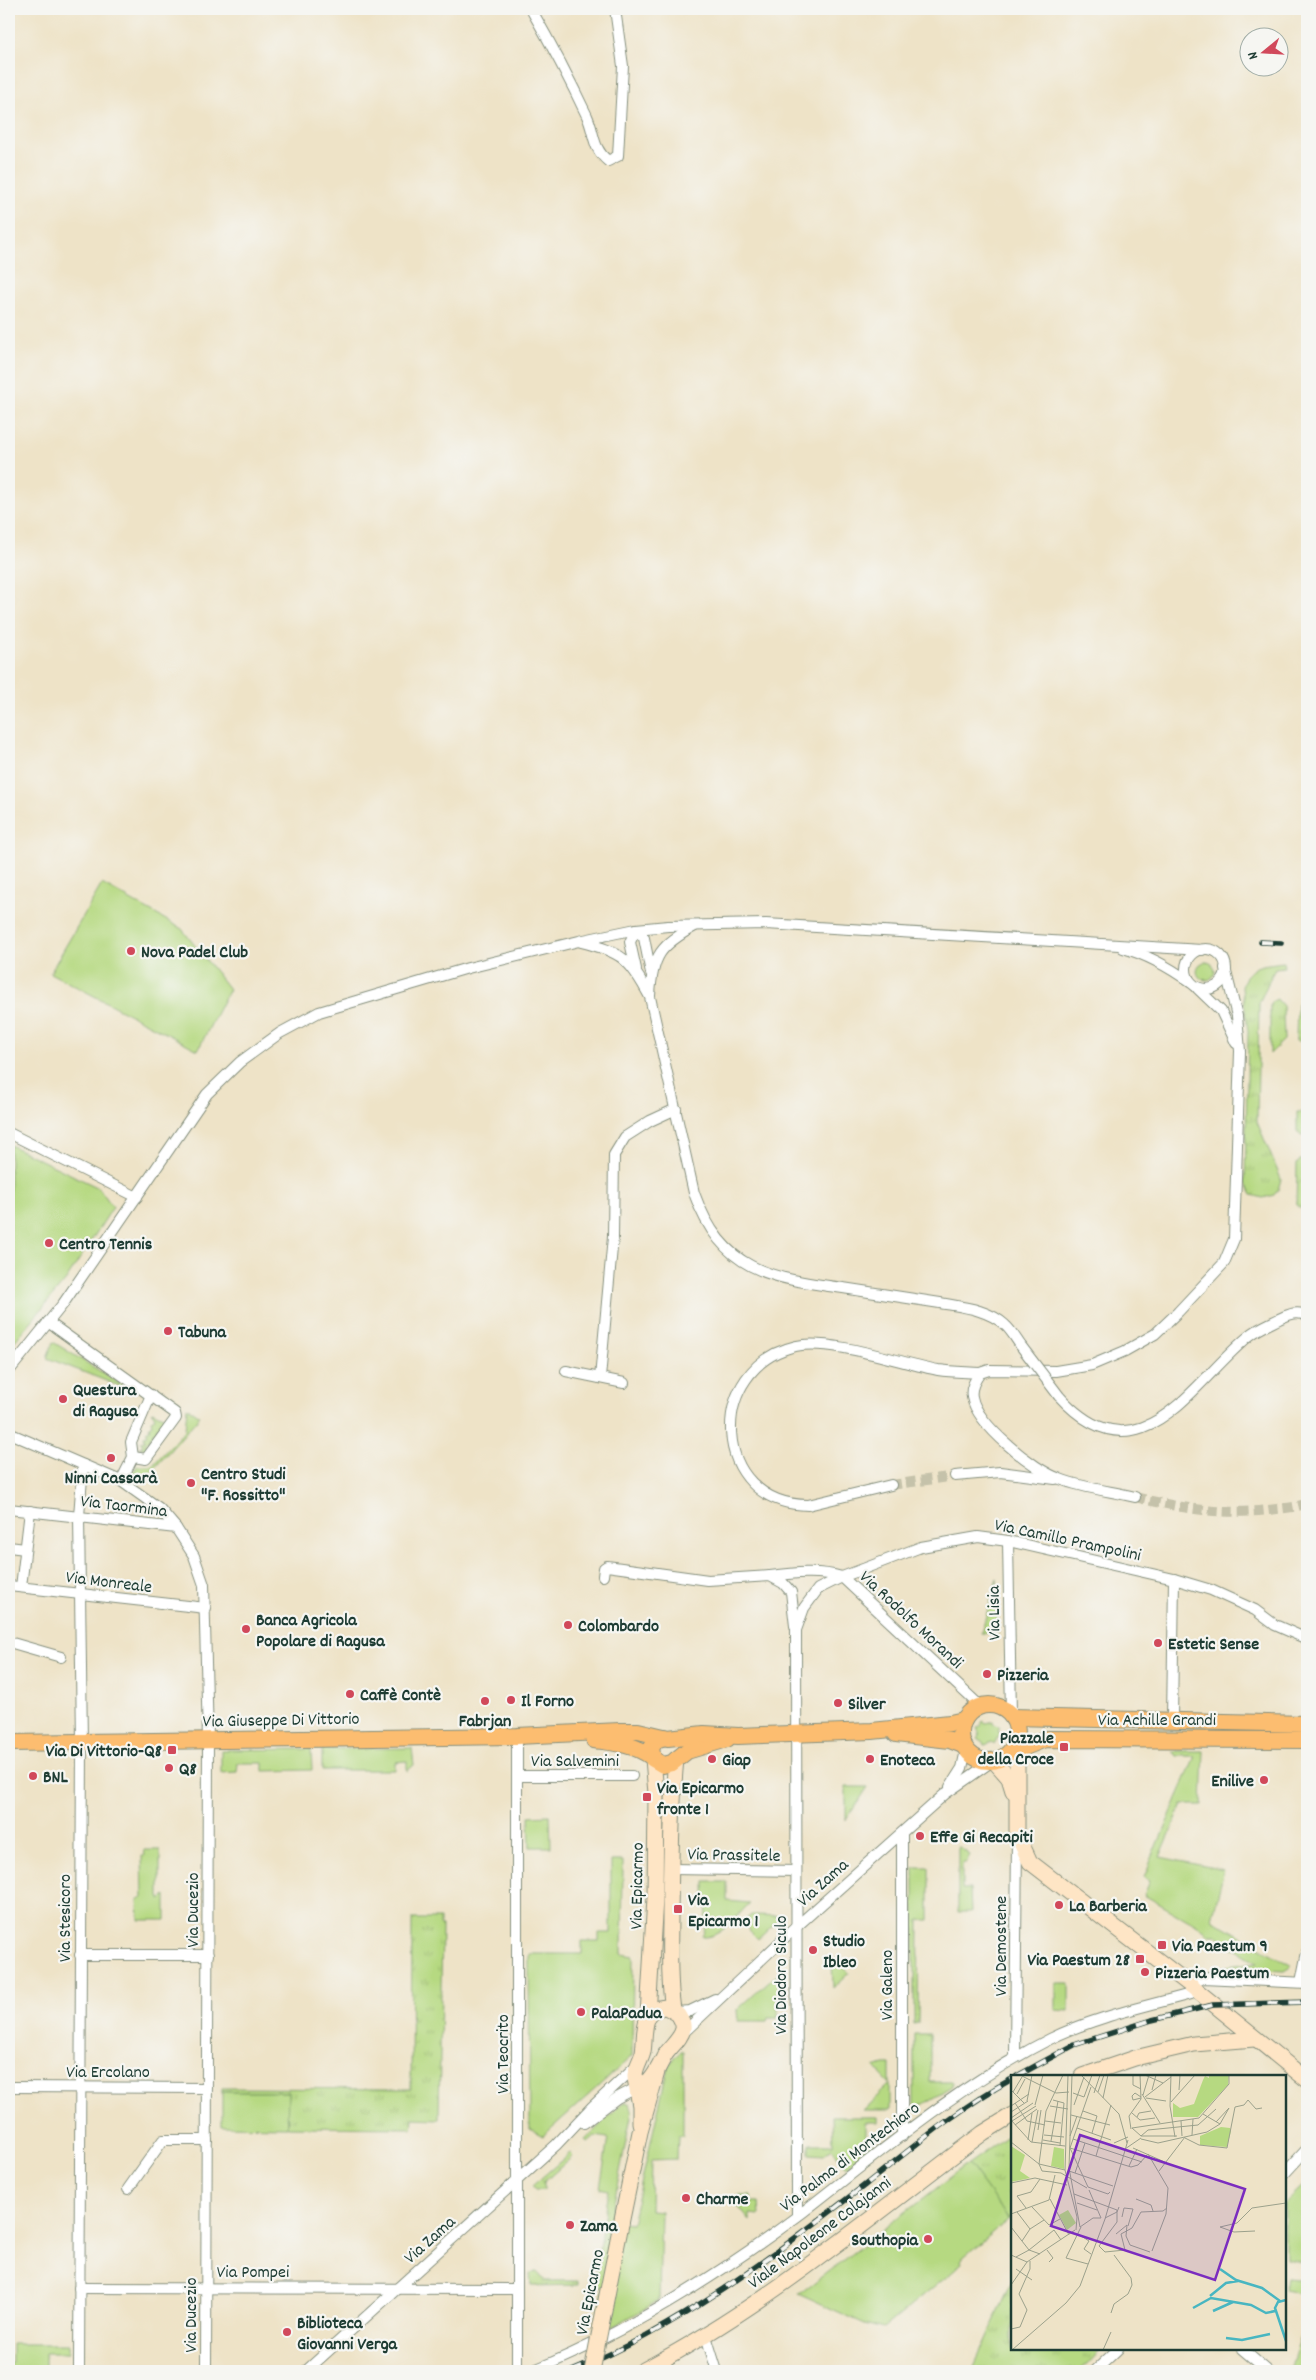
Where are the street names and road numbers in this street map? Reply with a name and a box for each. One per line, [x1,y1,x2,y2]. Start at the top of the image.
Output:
street label: Via Taormina [79,1490,169,1525]
street label: Via Camillo Prampolini [992,1514,1143,1569]
street label: Via Monreale [64,1566,153,1601]
street label: Via Rodolfo Morandi [853,1566,968,1676]
street label: Via Lisia [983,1585,1008,1640]
street label: Via Giuseppe Di Vittorio [202,1708,360,1735]
street label: Via Achille Grandi [1098,1709,1216,1734]
street label: Via Salvemini [531,1750,619,1775]
street label: Via Epicarmo [625,1842,652,1930]
street label: Via Prassitele [687,1843,781,1870]
street label: Via Zama [792,1854,855,1914]
street label: Via Ducezio [182,1873,207,1947]
street label: Via Stesicoro [54,1874,79,1962]
street label: Via Demostene [990,1896,1015,1996]
street label: Via Diodoro Siculo [770,1916,795,2034]
street label: Via Galeno [876,1950,901,2020]
street label: Via Teocrito [492,2014,517,2094]
street label: Via Ercolano [66,2061,150,2086]
street label: Via Palma di Montechiaro [775,2097,926,2219]
street label: Viale Napoleone Colajanni [744,2172,897,2296]
street label: Via Zama [399,2211,462,2271]
street label: Via Epicarmo [571,2247,612,2338]
street label: Via Pompei [217,2261,289,2286]
street label: Via Ducezio [180,2278,205,2352]

